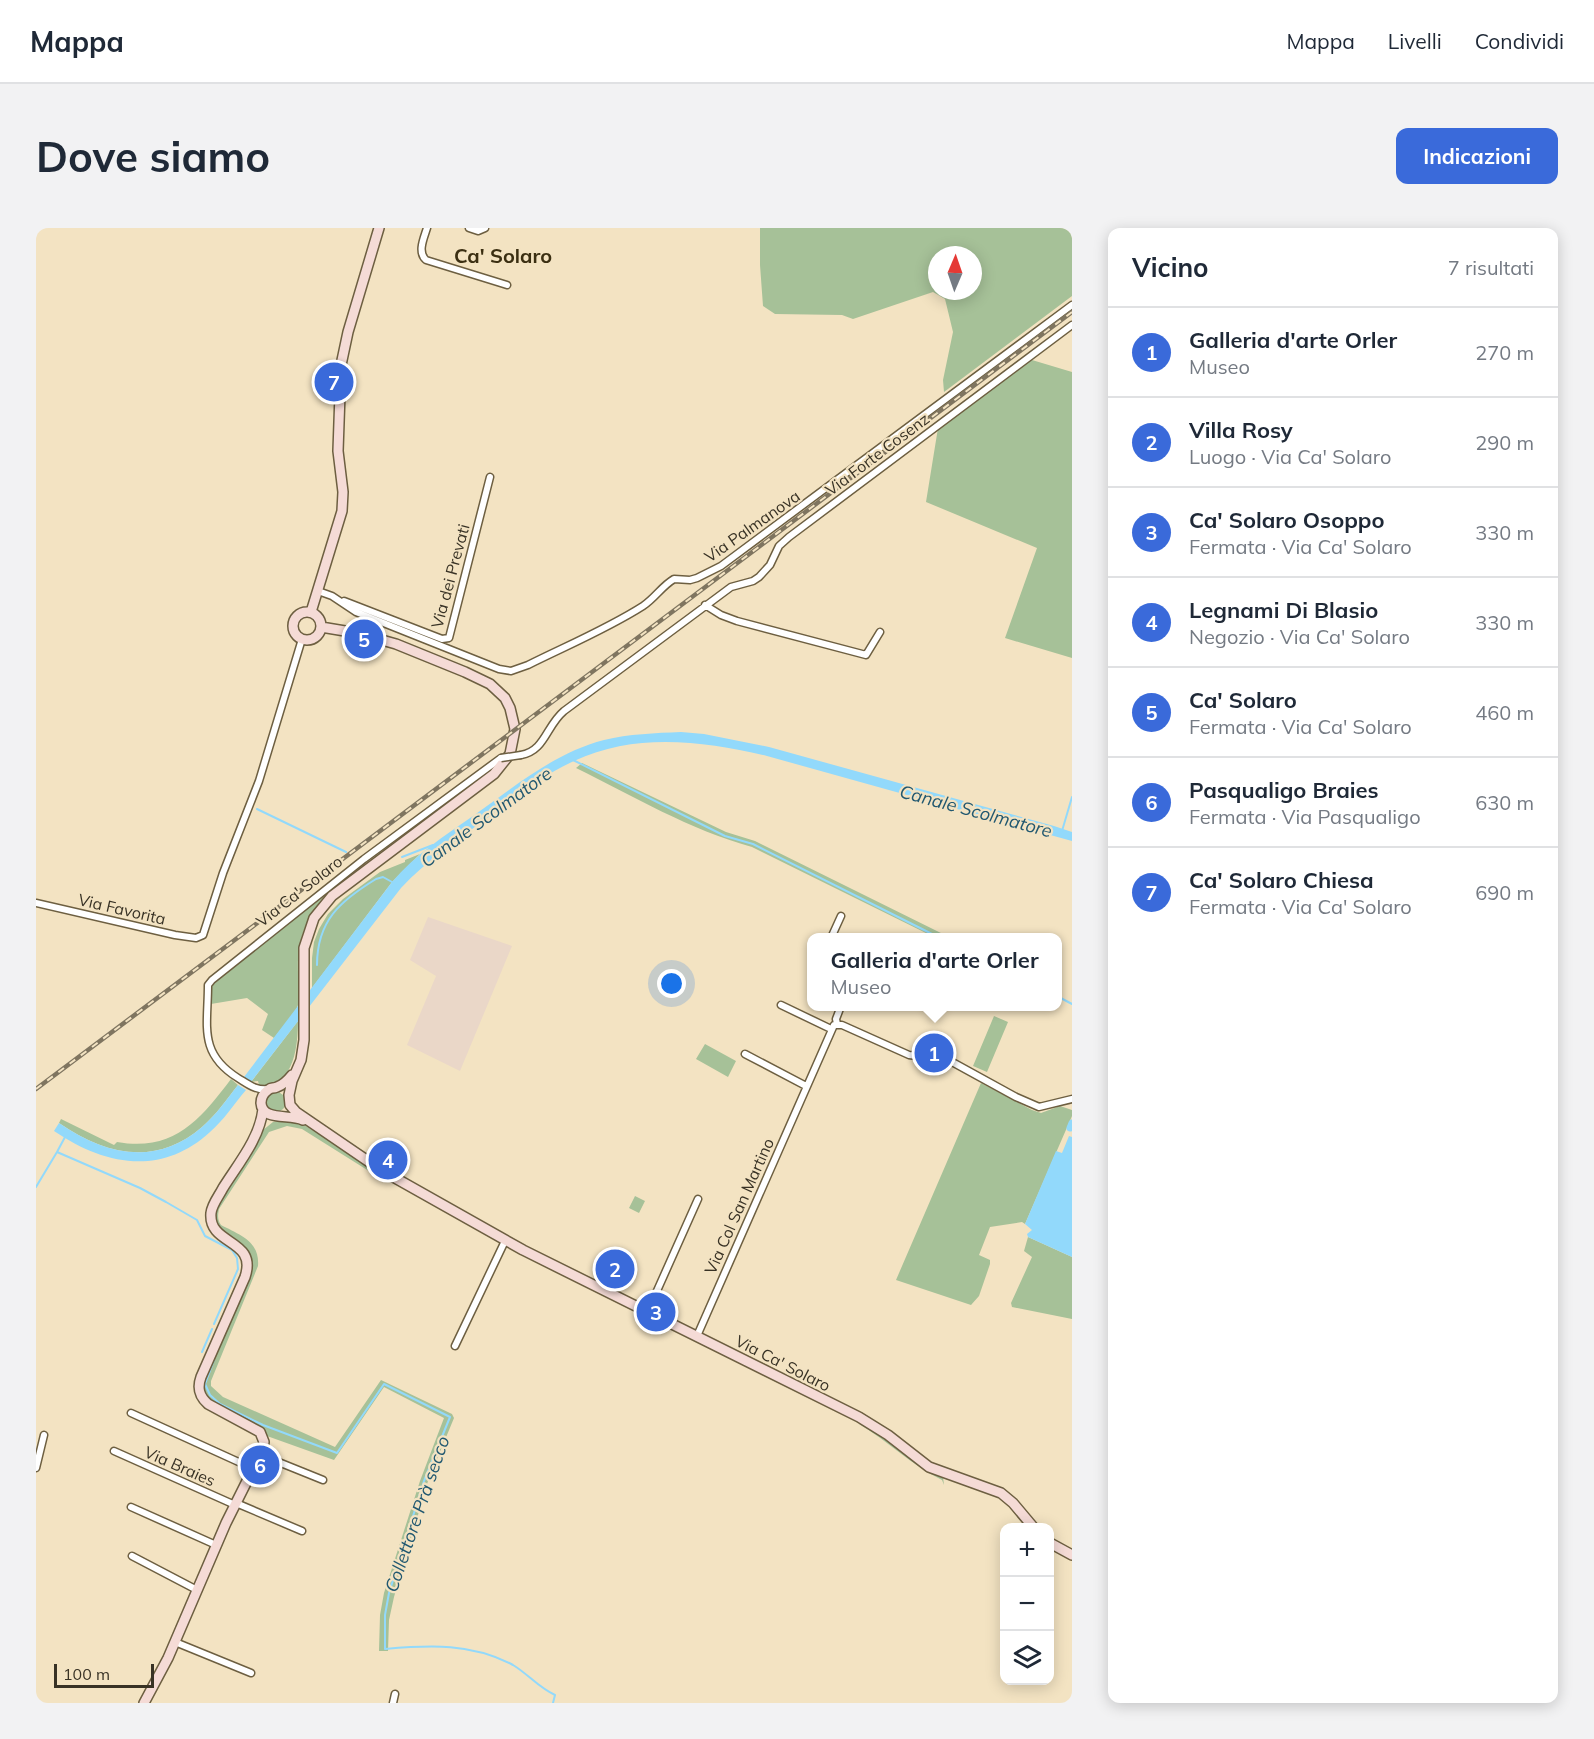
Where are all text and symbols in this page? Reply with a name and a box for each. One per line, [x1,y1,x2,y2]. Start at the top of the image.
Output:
text: Mappa [30,24,124,59]
text: Mappa [1286,28,1355,54]
text: Livelli [1388,28,1442,54]
text: Condividi [1475,28,1564,54]
button: Indicazioni [1396,128,1558,184]
text: Dove siamo [36,130,270,183]
district label: Ca' Solaro [454,243,552,268]
north arrow [928,246,982,300]
text: Vicino [1132,251,1209,284]
text: 7 risultati [1448,255,1534,280]
text: Galleria d'arte Orler [1189,326,1397,354]
text: 1 [1146,340,1158,365]
text: 270 m [1475,340,1534,365]
text: Museo [1189,354,1250,379]
pin: 7 [314,360,354,404]
street label: Via Forte Cosenz [821,408,933,500]
text: Villa Rosy [1189,416,1293,444]
text: 2 [1146,430,1158,455]
text: 290 m [1475,430,1534,455]
text: Luogo · Via Ca' Solaro [1189,444,1391,469]
street label: Via Palmanova [700,486,804,566]
text: Ca' Solaro Osoppo [1189,506,1384,534]
text: 3 [1146,520,1158,545]
text: 330 m [1475,520,1534,545]
street label: Via dei Prevati [426,522,474,630]
text: Fermata · Via Ca' Solaro [1189,534,1412,559]
text: Legnami Di Blasio [1189,596,1378,624]
text: 4 [1146,610,1158,635]
text: 330 m [1475,610,1534,635]
pin: 5 [344,616,384,662]
text: Negozio · Via Ca' Solaro [1189,624,1410,649]
text: Ca' Solaro [1189,686,1297,714]
text: 5 [1146,700,1158,725]
text: 460 m [1475,700,1534,725]
text: Fermata · Via Ca' Solaro [1189,714,1412,739]
water label: Canale Scolmatore [416,762,556,872]
text: Pasqualigo Braies [1189,776,1379,804]
water label: Canale Scolmatore [897,780,1055,842]
text: 6 [1146,790,1158,815]
text: 630 m [1475,790,1534,815]
text: Fermata · Via Pasqualigo [1189,804,1421,829]
street label: Via Ca' Solaro [252,851,346,931]
text: Ca' Solaro Chiesa [1189,866,1374,894]
text: 7 [1146,880,1158,905]
text: 690 m [1475,880,1534,905]
street label: Via Favorita [76,889,168,929]
text: Fermata · Via Ca' Solaro [1189,894,1412,919]
popup [807,933,1062,1011]
text: Galleria d'arte Orler [830,946,1039,974]
your location [657,969,686,998]
text: Museo [830,974,891,999]
pin: 1 [914,1030,954,1076]
street label: Via Col San Martino [700,1135,778,1277]
pin: 4 [368,1138,408,1182]
pin: 2 [596,1246,634,1292]
pin: 3 [636,1290,676,1334]
street label: Via Ca' Solaro [732,1330,834,1396]
water label: Collettore Prà secco [379,1433,455,1595]
street label: Via Braies [141,1442,219,1490]
pin: 6 [240,1442,280,1488]
map controls [1000,1523,1054,1685]
button: + [1000,1523,1054,1577]
button: − [1000,1577,1054,1631]
button: layers [1000,1631,1054,1685]
scale bar [54,1661,154,1688]
text: 100 m [63,1664,110,1684]

